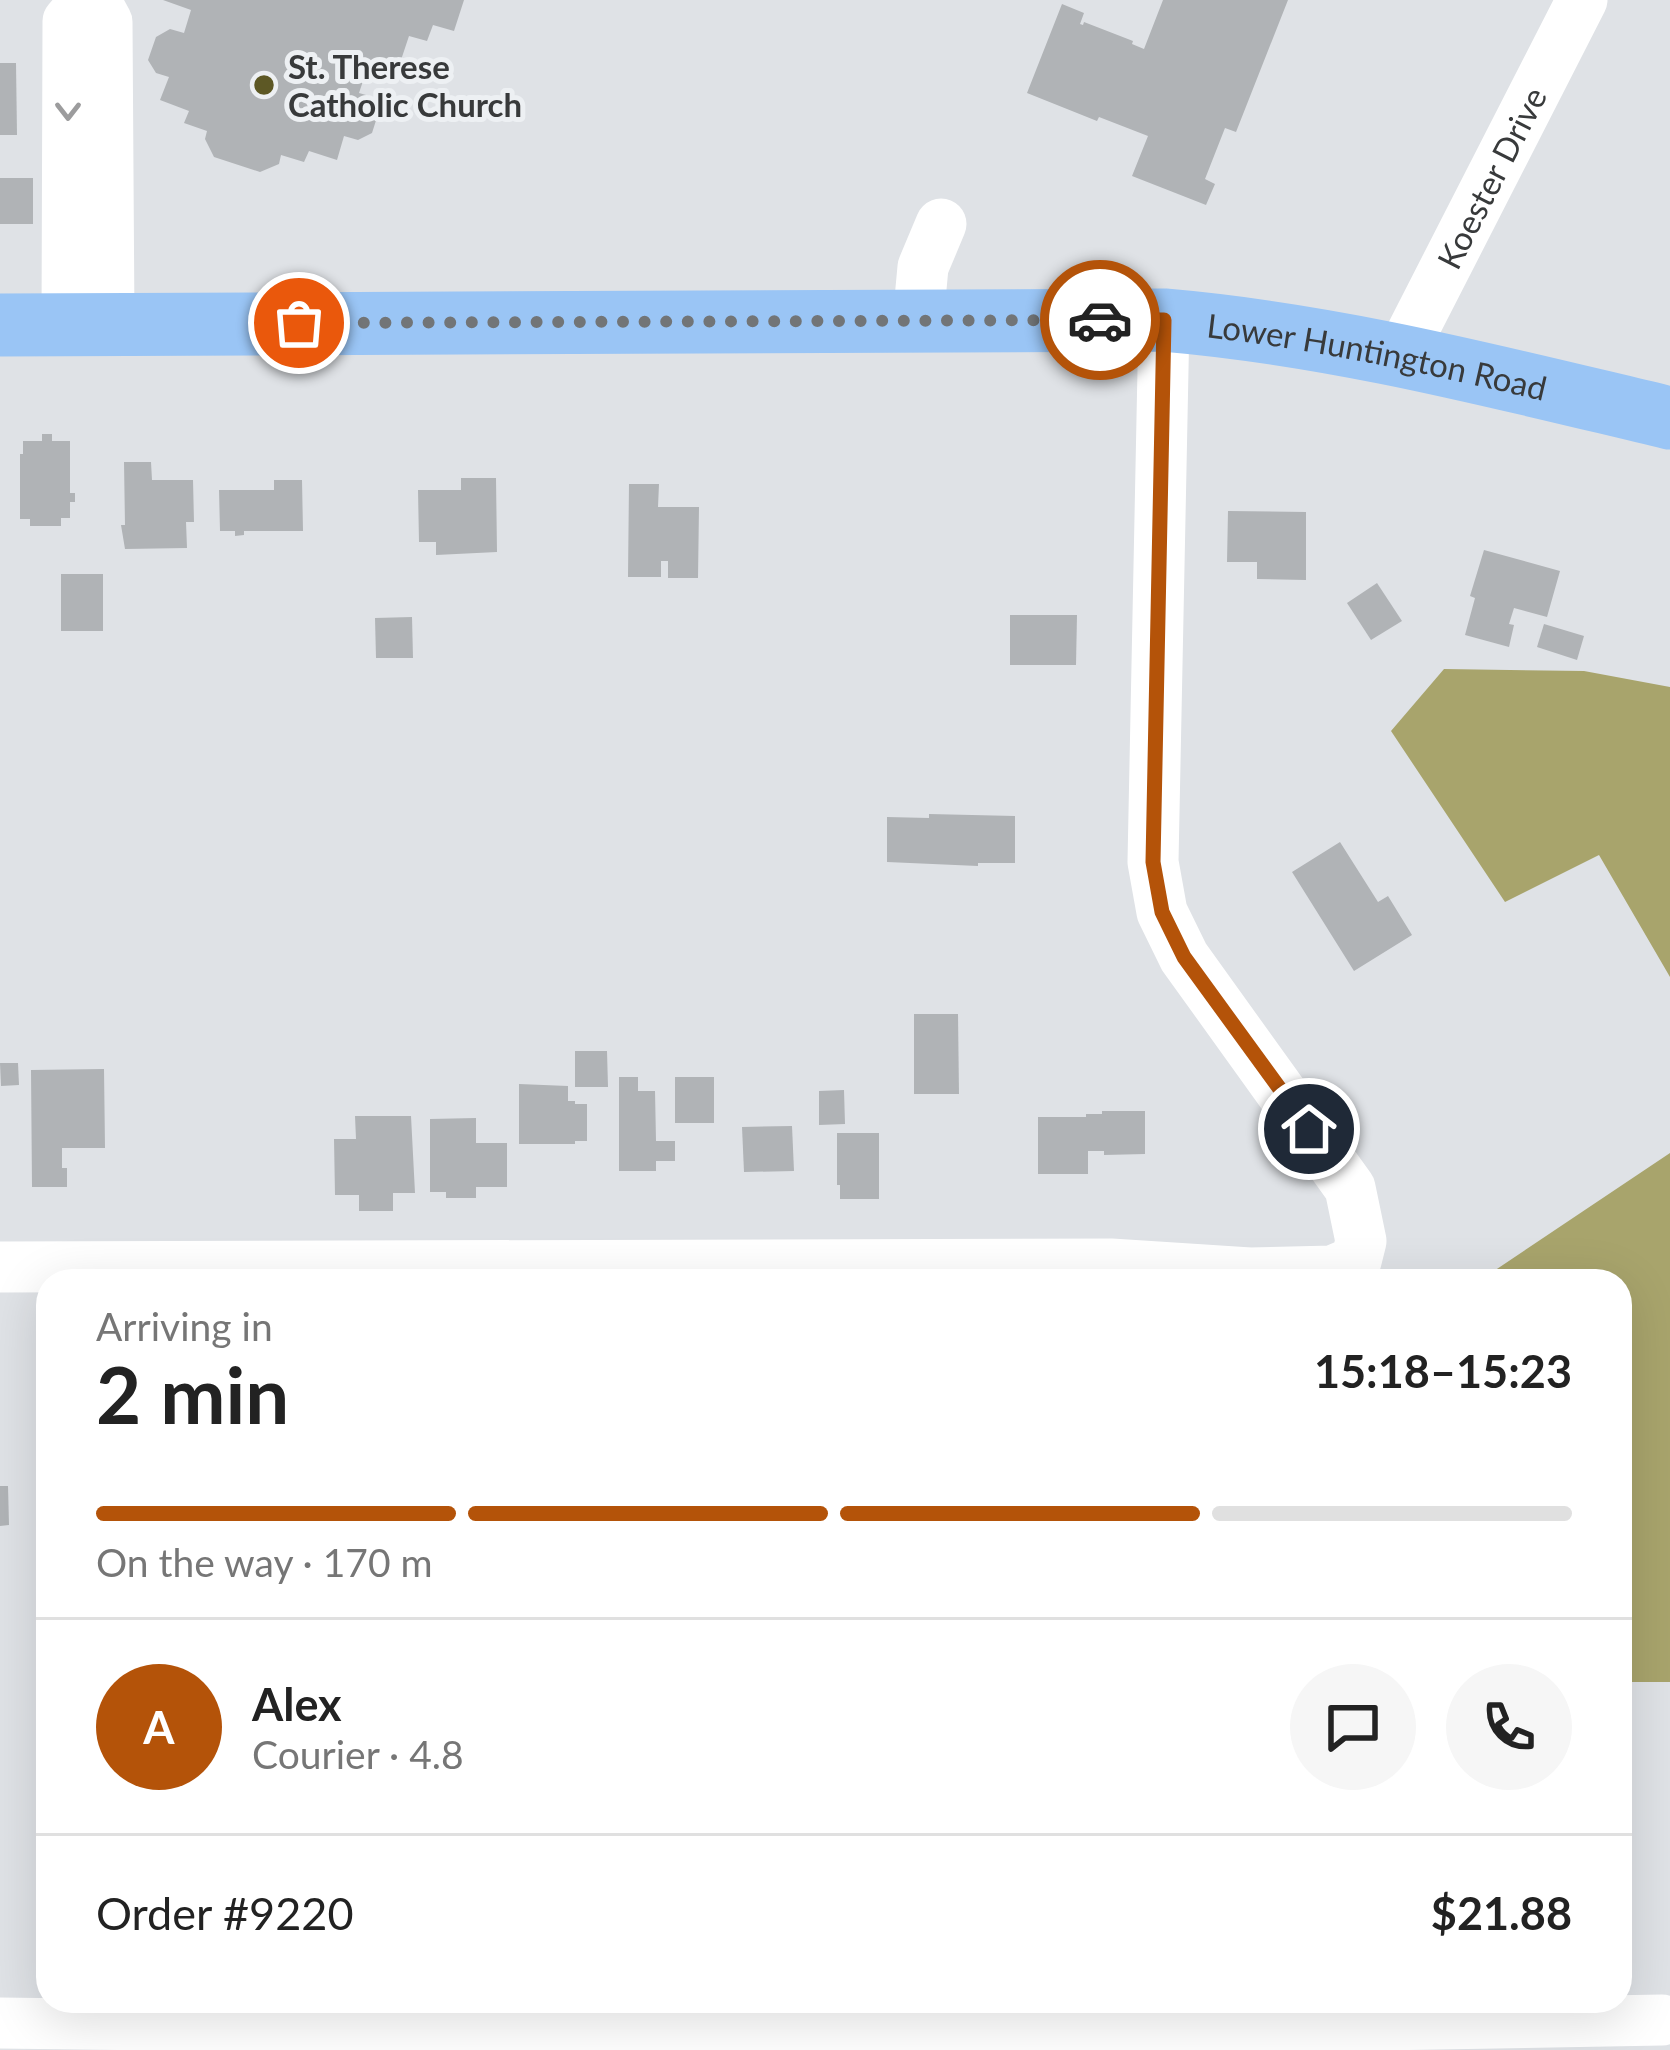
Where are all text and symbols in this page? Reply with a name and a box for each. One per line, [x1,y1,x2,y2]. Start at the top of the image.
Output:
place label: St. Therese Catholic Church [288,46,522,124]
marker: St. Therese Catholic Church [251,72,277,98]
street label: Koester Drive [1428,80,1554,275]
one-way arrow [55,103,81,121]
courier [1040,260,1160,380]
pin [248,272,350,374]
icon: car [1067,287,1133,353]
icon: bag [266,290,332,356]
street label: Lower Huntington Road [1205,304,1551,408]
pin [1258,1078,1360,1180]
icon: home [1276,1096,1342,1162]
text: Arriving in [96,1303,273,1349]
text: 15:18–15:23 [1314,1344,1572,1398]
text: 2 min [96,1347,289,1441]
text: On the way · 170 m [96,1539,433,1585]
button: chat [1290,1664,1416,1790]
button: phone [1446,1664,1572,1790]
text: Alex [252,1677,342,1731]
text: A [143,1700,175,1754]
text: Courier · 4.8 [252,1731,464,1777]
text: Order #9220 [96,1886,354,1940]
text: $21.88 [1431,1886,1572,1940]

